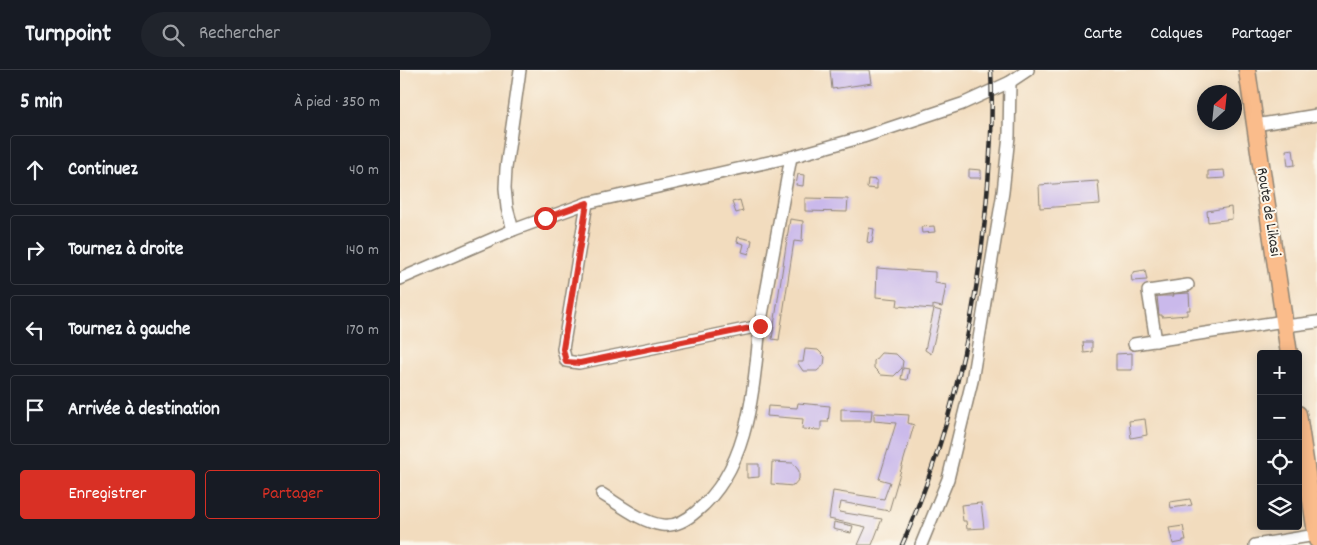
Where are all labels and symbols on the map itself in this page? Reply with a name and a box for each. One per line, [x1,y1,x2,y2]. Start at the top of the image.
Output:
north arrow [1197,85,1242,130]
street label: Route de Likasi [1250,166,1286,258]
route start [534,207,557,230]
route end [749,315,772,338]

